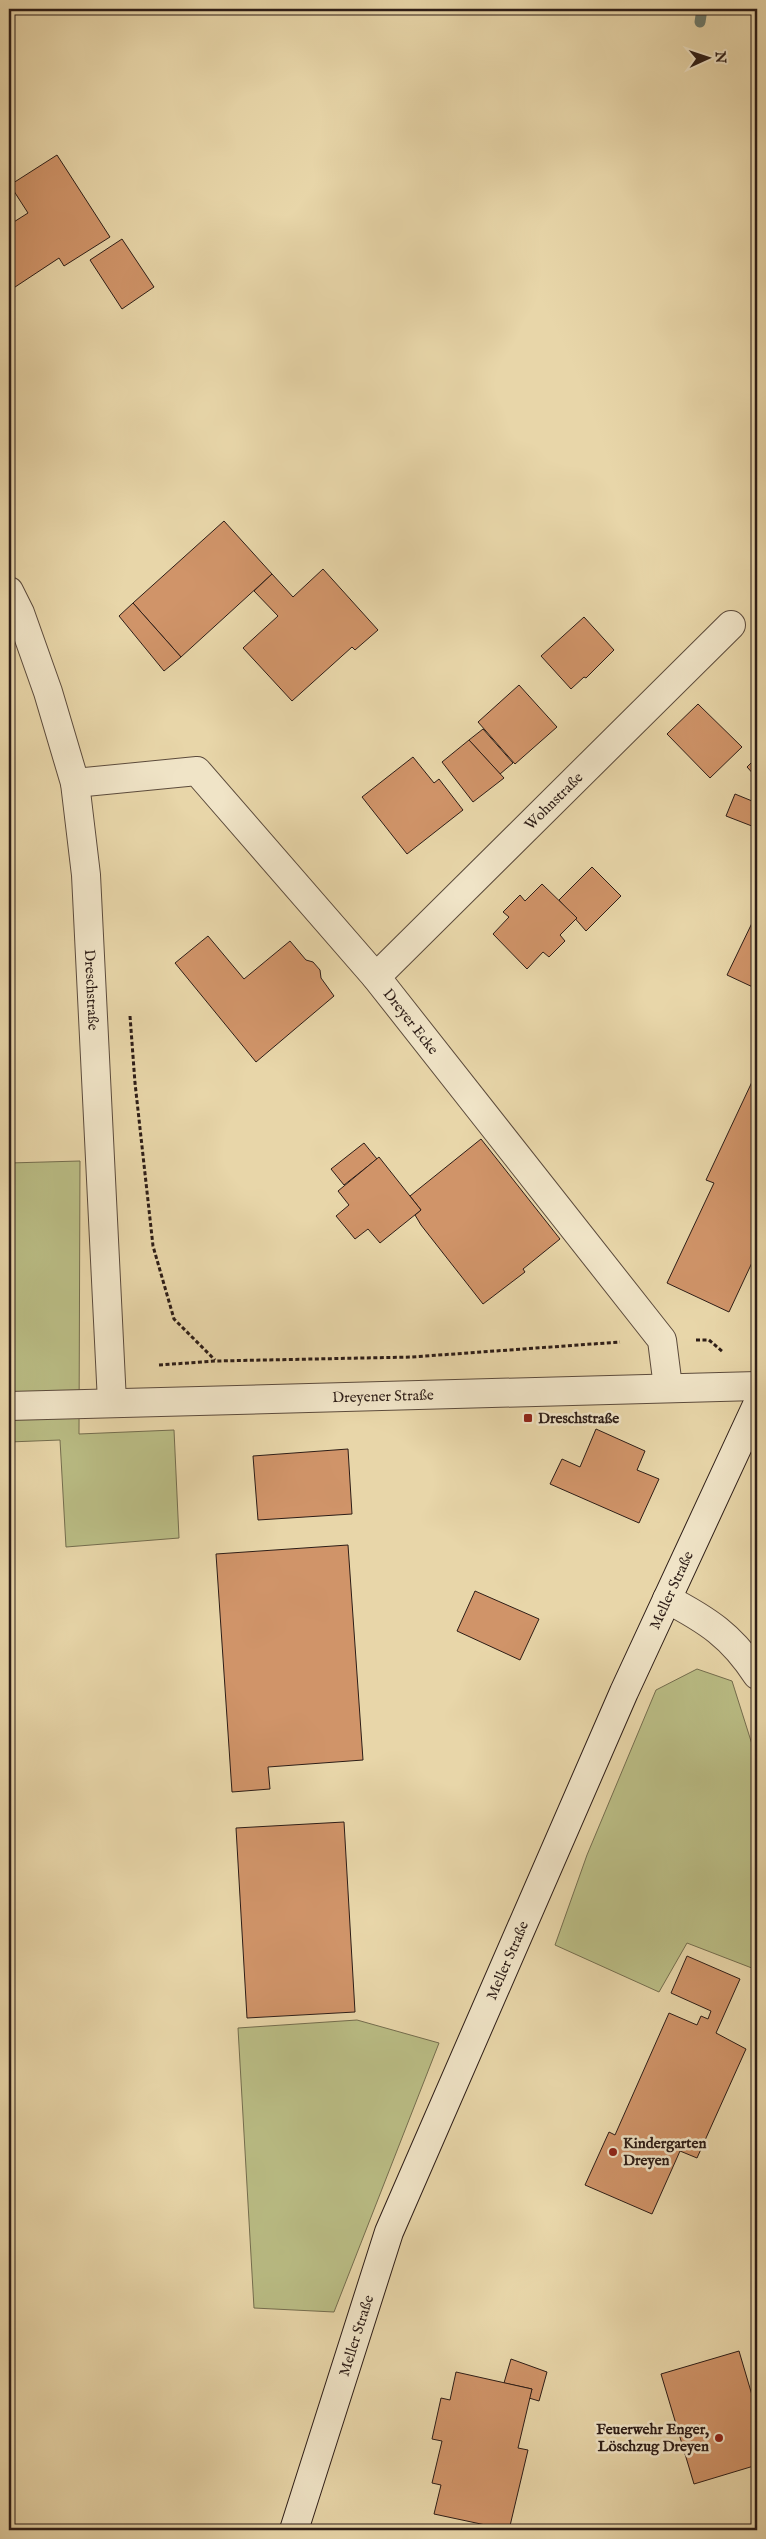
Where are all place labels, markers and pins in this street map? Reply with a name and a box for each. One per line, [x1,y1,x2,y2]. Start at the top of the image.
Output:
place label: Dreschstraße [538,1409,619,1428]
marker: Dreschstraße [522,1412,534,1424]
place label: Kindergarten Dreyen [623,2134,706,2170]
marker: Kindergarten Dreyen [607,2146,619,2158]
place label: Feuerwehr Enger, Löschzug Dreyen [596,2420,709,2456]
marker: Feuerwehr Enger, Löschzug Dreyen [713,2432,725,2444]

